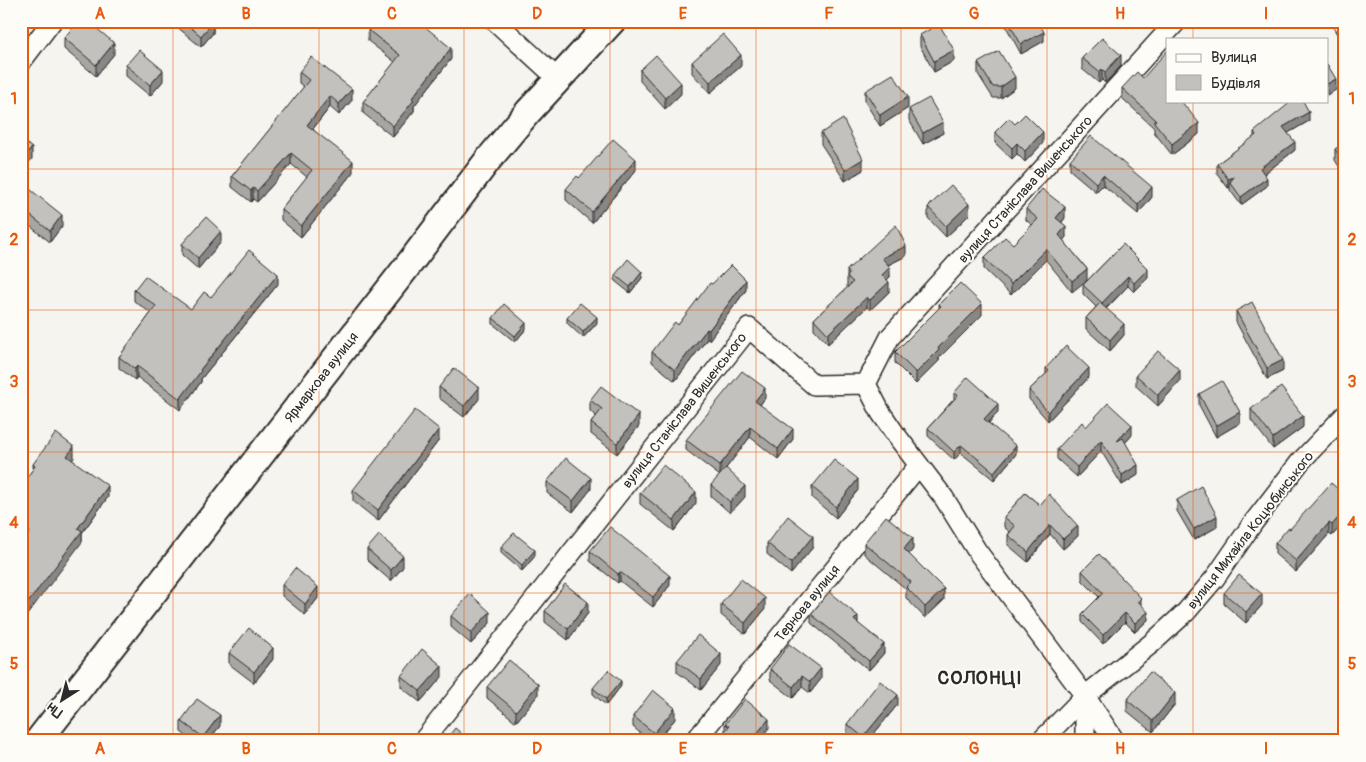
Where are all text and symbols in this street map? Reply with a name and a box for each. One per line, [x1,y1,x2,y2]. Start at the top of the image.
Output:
text: A [95,4,106,24]
text: B [241,4,251,24]
text: C [387,4,397,24]
text: D [532,4,542,24]
text: E [679,4,688,24]
text: F [824,4,834,24]
text: G [969,4,980,24]
text: H [1115,4,1125,24]
text: I [1264,4,1268,24]
legend [1166,38,1328,102]
text: Вулиця [1211,48,1257,67]
text: Будівля [1211,74,1260,93]
text: 1 [11,89,17,109]
text: 1 [1349,89,1355,109]
street label: вулиця Станіслава Вишенського [955,112,1096,267]
text: 2 [10,230,19,250]
text: 2 [1348,230,1357,250]
street label: Ярмаркова вулиця [281,329,362,426]
street label: вулиця Станіслава Вишенського [618,329,751,491]
text: 3 [10,372,19,392]
text: 3 [1348,372,1357,392]
street label: вулиця Михайла Коцюбинського [1184,448,1318,613]
text: 4 [9,513,19,533]
text: 4 [1347,513,1357,533]
street label: Тернова вулиця [771,561,844,645]
text: 5 [10,654,19,674]
text: 5 [1348,654,1357,674]
district label: СОЛОНЦІ [937,666,1023,690]
north arrow [38,674,88,724]
text: Пн [43,699,66,722]
text: A [95,739,106,759]
text: B [241,739,251,759]
text: C [387,739,397,759]
text: D [532,739,542,759]
text: E [679,739,688,759]
text: F [824,739,834,759]
text: G [969,739,980,759]
text: H [1115,739,1125,759]
text: I [1264,739,1268,759]

